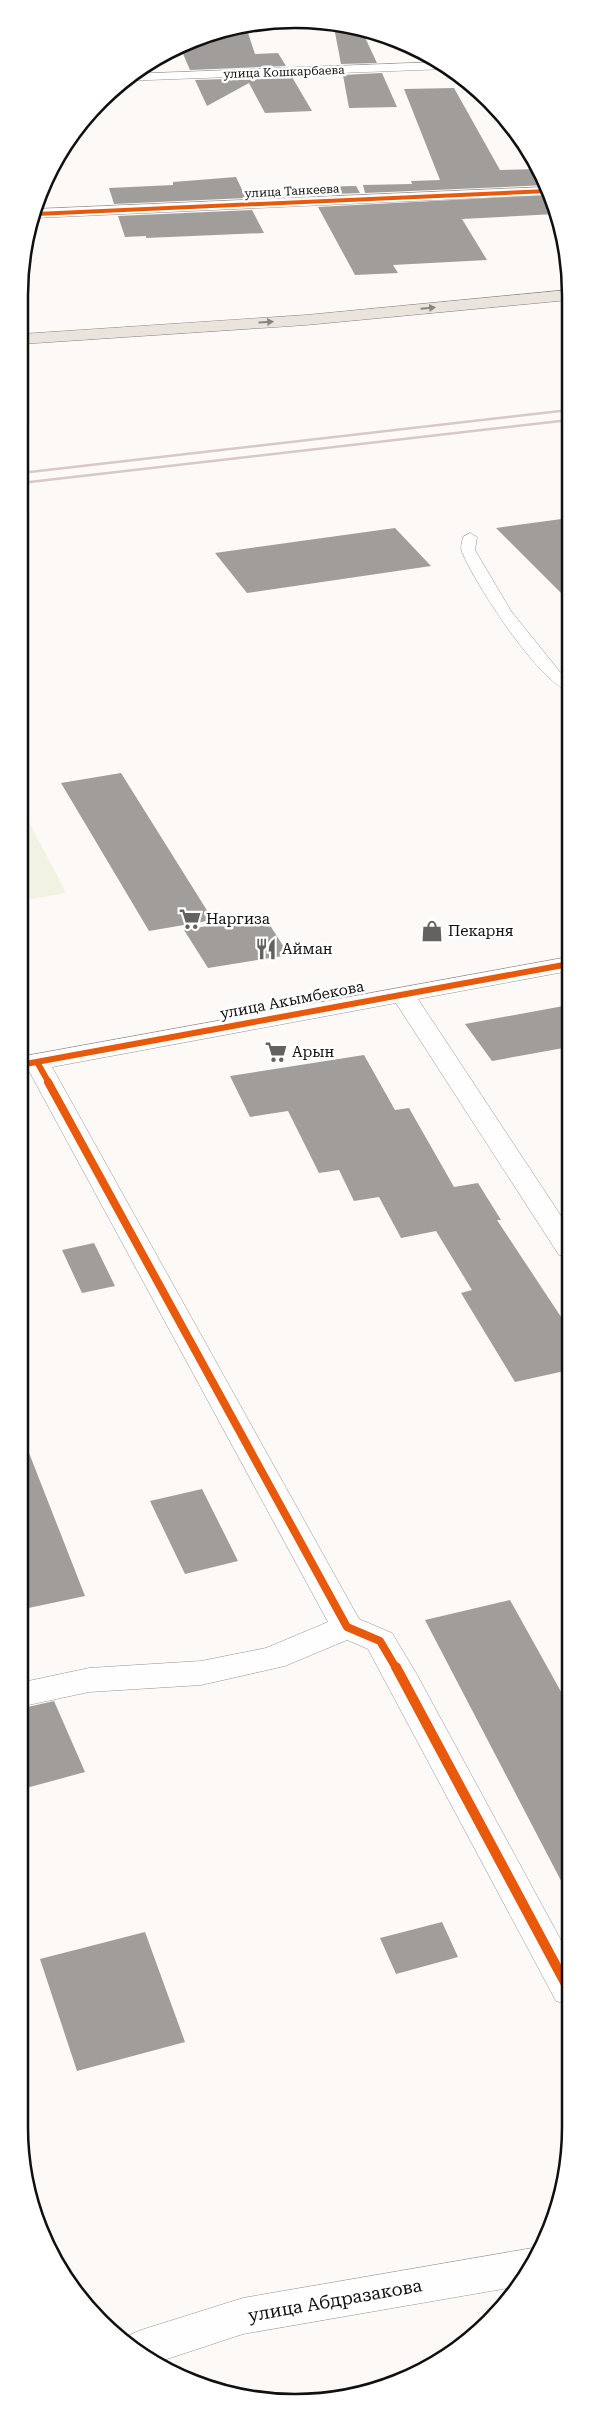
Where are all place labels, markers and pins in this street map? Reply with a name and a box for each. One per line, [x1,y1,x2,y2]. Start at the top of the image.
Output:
supermarket icon: Наргиза [177,906,203,932]
place label: Наргиза [206,910,270,928]
shop icon: Пекарня [419,918,445,944]
place label: Пекарня [448,922,514,940]
restaurant icon: Айман [253,936,279,962]
place label: Айман [282,940,333,958]
supermarket icon: Арын [263,1039,289,1065]
place label: Арын [292,1043,335,1061]

